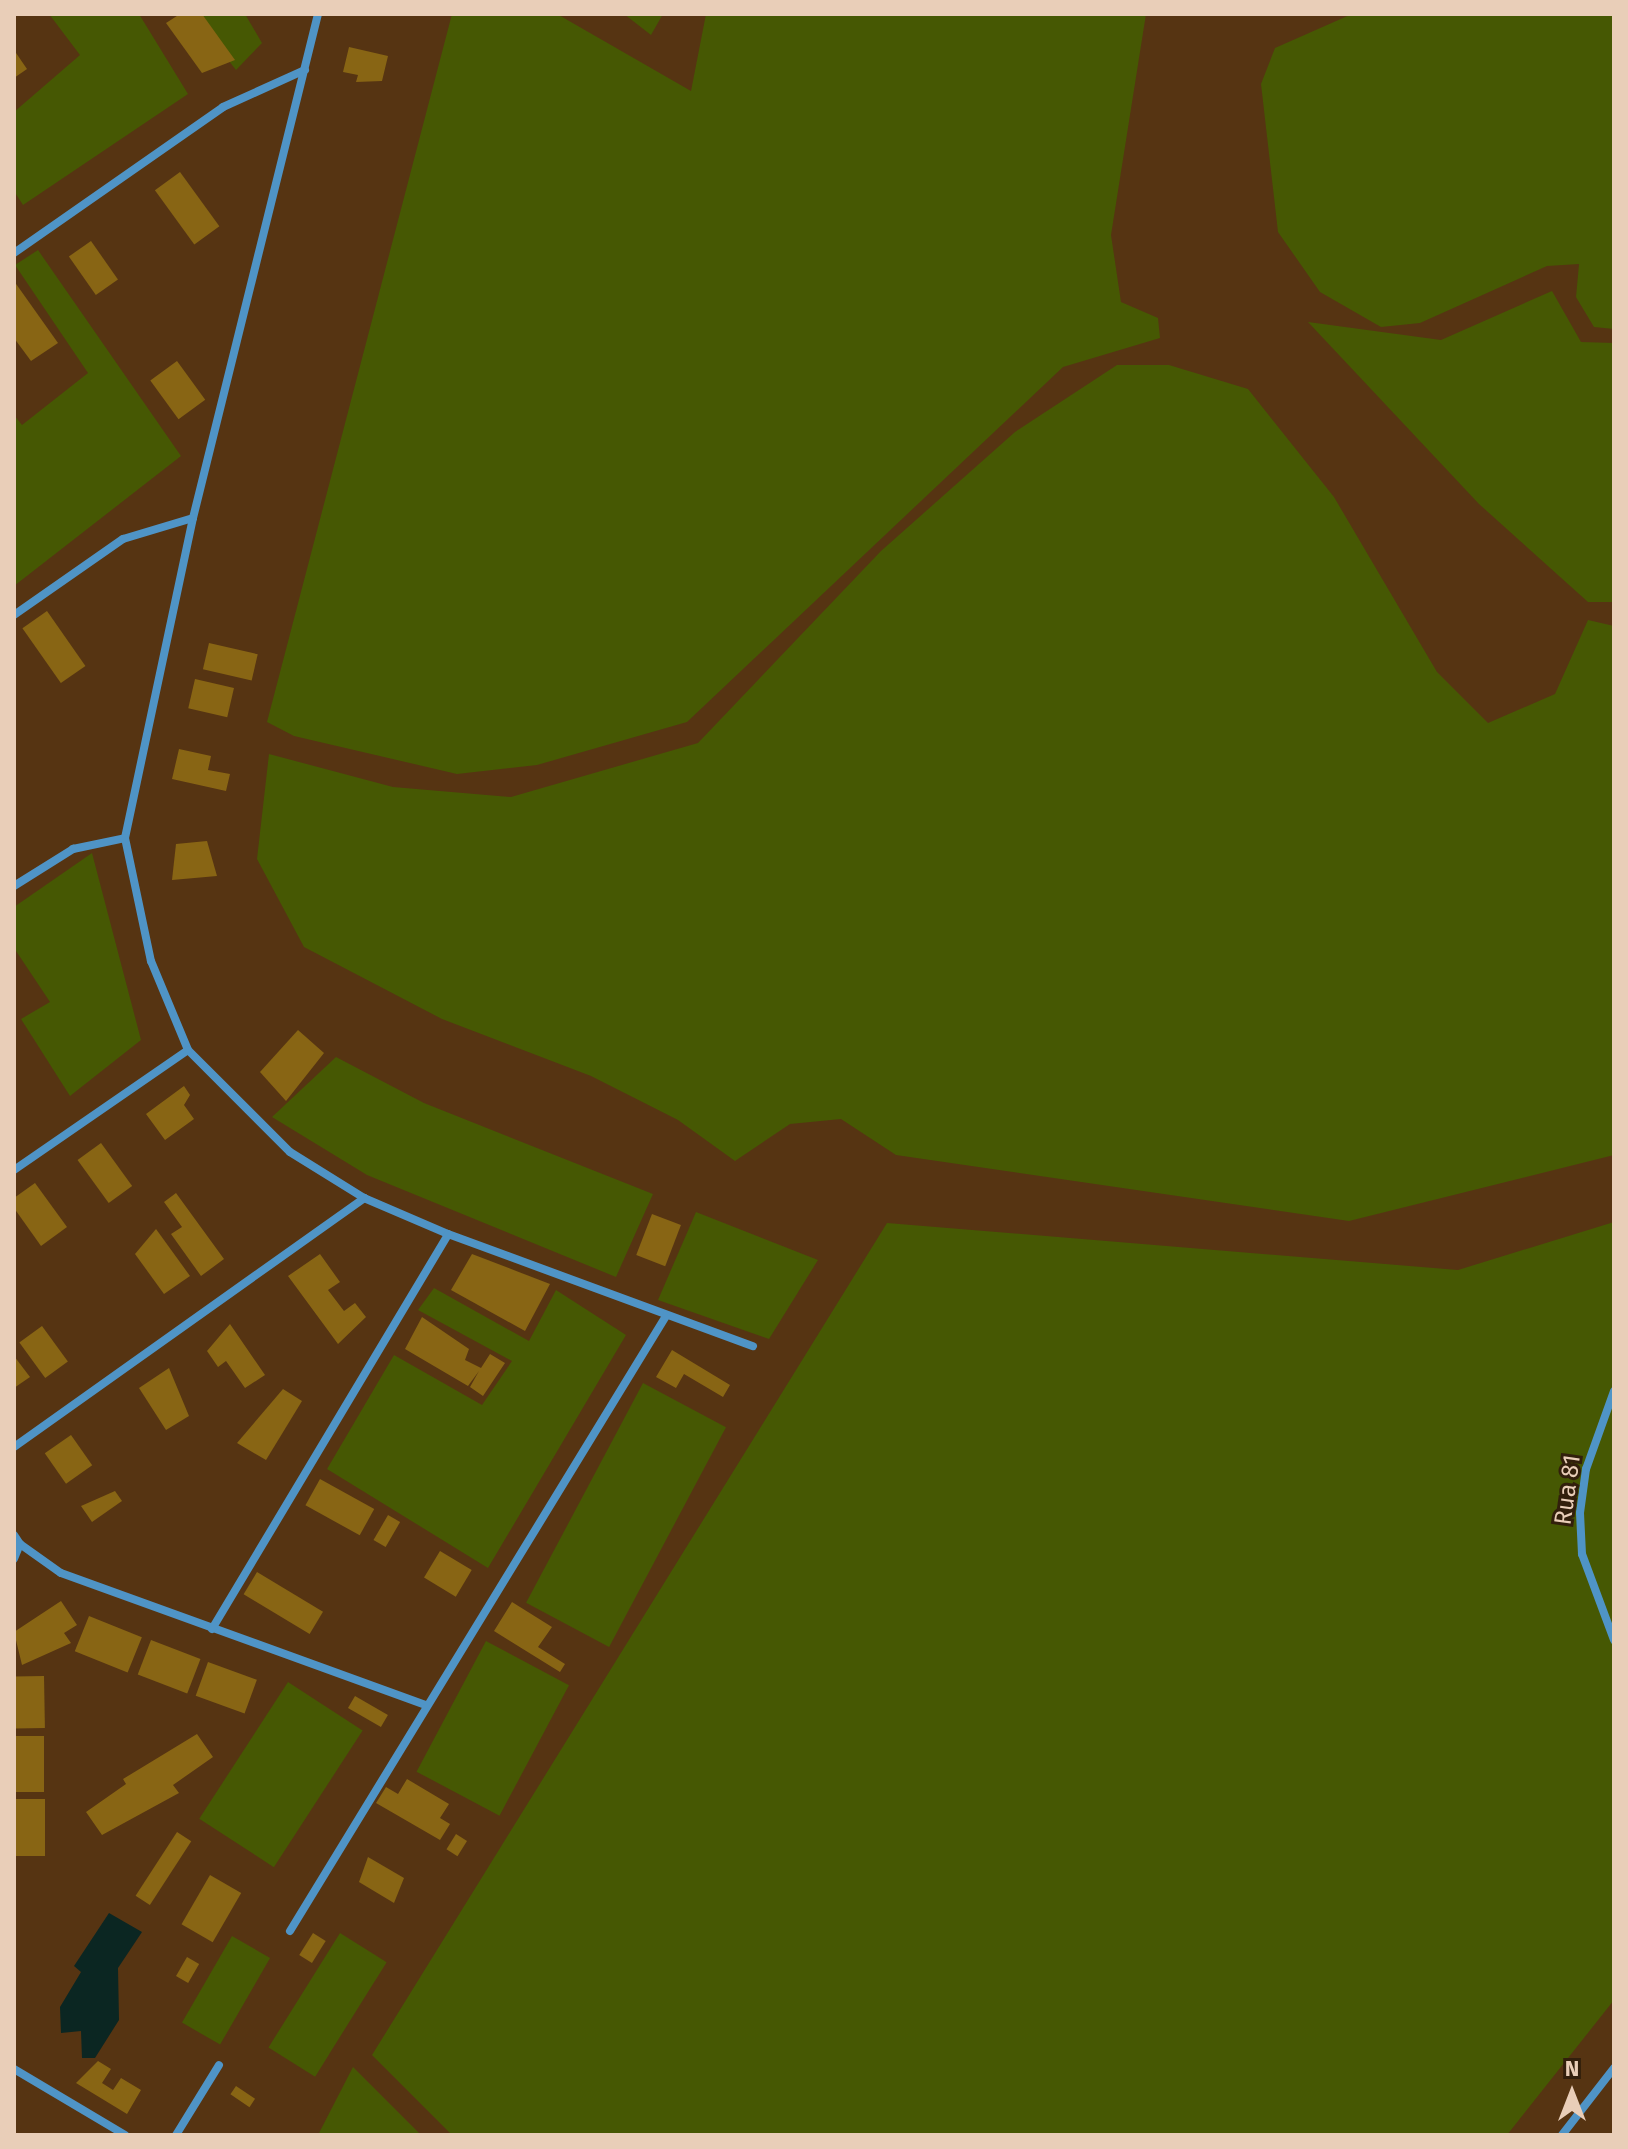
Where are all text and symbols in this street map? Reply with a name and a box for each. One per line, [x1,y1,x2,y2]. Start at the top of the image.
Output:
street label: Rua 81 [1549,1453,1587,1527]
north arrow [1532,2053,1612,2133]
text: N [1565,2055,1579,2082]

